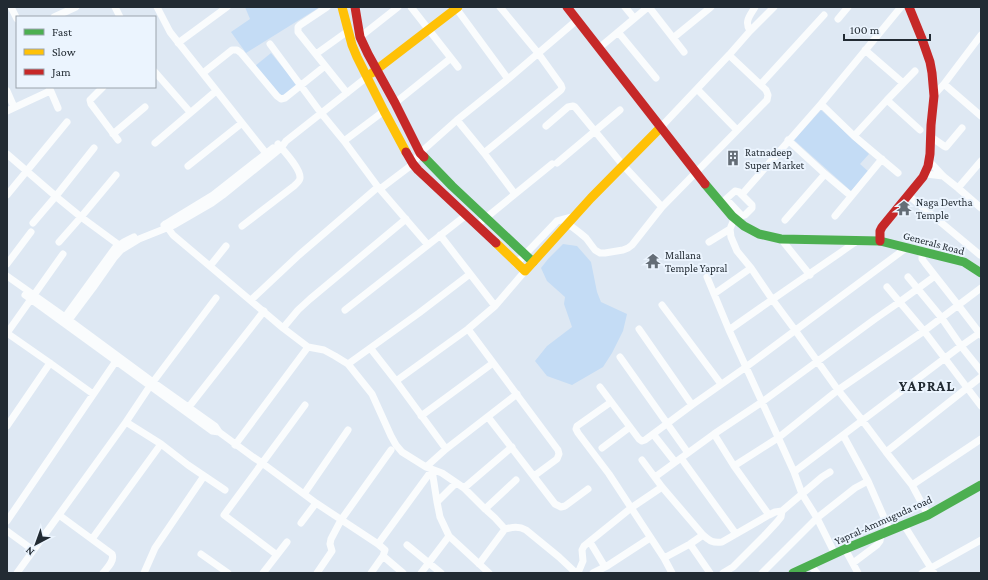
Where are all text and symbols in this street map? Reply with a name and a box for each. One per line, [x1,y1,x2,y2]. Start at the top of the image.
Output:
legend [16,16,156,88]
scale bar [844,16,930,42]
text: 100 m [850,23,880,37]
text: Fast [52,25,73,39]
text: Slow [52,45,76,59]
text: Jam [51,65,71,79]
place label: Ratnadeep Super Market [745,146,805,172]
building icon: Ratnadeep Super Market [724,149,742,167]
place label: Naga Devtha Temple [916,196,973,222]
temple icon: Naga Devtha Temple [895,199,913,217]
street label: Generals Road [902,229,966,257]
place label: Mallana Temple Yapral [665,249,728,275]
temple icon: Mallana Temple Yapral [644,252,662,270]
district label: YAPRAL [899,378,955,394]
street label: Yapral-Ammuguda road [832,493,934,548]
north arrow [16,524,56,564]
text: N [22,544,36,559]

